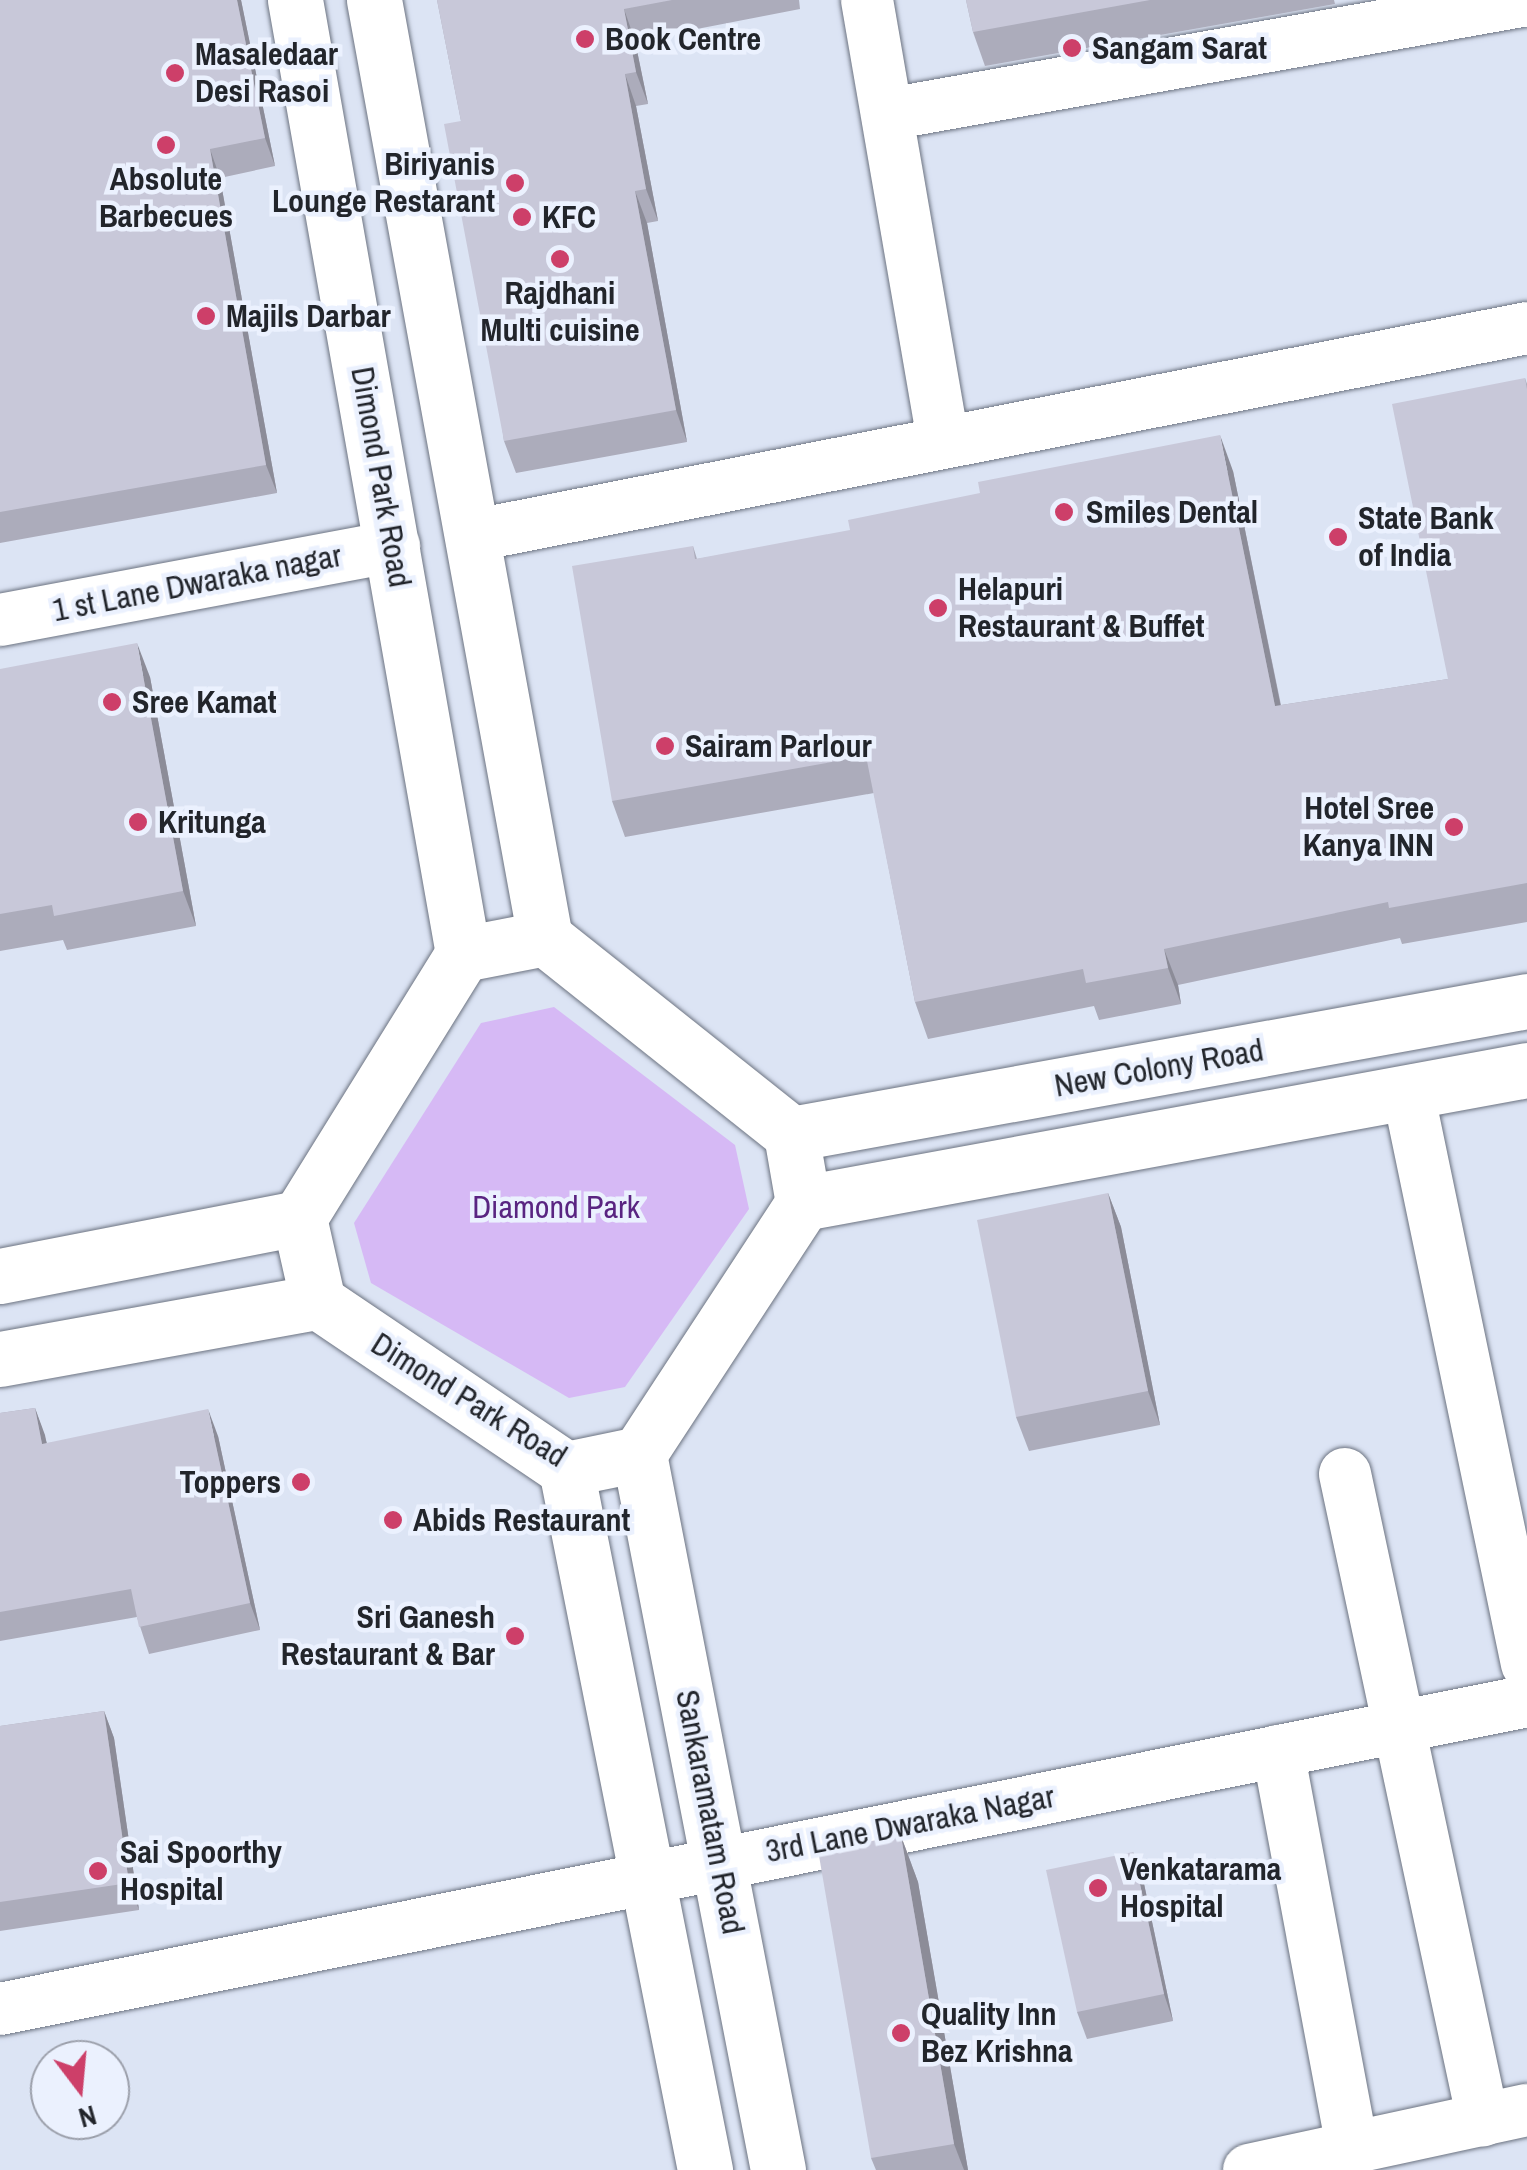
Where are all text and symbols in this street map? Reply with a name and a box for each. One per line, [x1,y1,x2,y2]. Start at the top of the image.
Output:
place label: Book Centre [605,20,761,58]
marker: Book Centre [574,28,596,50]
place label: Sangam Sarat [1092,29,1267,67]
place label: Masaledaar Desi Rasoi [195,36,338,111]
marker: Sangam Sarat [1061,37,1083,59]
marker: Masaledaar Desi Rasoi [164,62,186,84]
marker: Absolute Barbecues [155,134,177,156]
place label: Biriyanis Lounge Restarant [272,146,495,221]
place label: Absolute Barbecues [99,161,233,236]
marker: Biriyanis Lounge Restarant [504,172,526,194]
place label: KFC [542,198,596,236]
marker: KFC [511,206,533,228]
marker: Rajdhani Multi cuisine [549,248,571,270]
place label: Rajdhani Multi cuisine [481,275,639,350]
place label: Majils Darbar [226,297,391,335]
marker: Majils Darbar [195,305,217,327]
street label: Dimond Park Road [343,364,419,590]
place label: Smiles Dental [1086,493,1258,531]
marker: Smiles Dental [1051,499,1077,525]
place label: State Bank of India [1358,500,1494,575]
marker: State Bank of India [1327,526,1349,548]
street label: 1 st Lane Dwaraka nagar [49,536,345,630]
place label: Helapuri Restaurant & Buffet [958,571,1204,646]
marker: Helapuri Restaurant & Buffet [927,597,949,619]
place label: Sree Kamat [132,683,276,721]
marker: Sree Kamat [101,691,123,713]
place label: Sairam Parlour [685,727,872,765]
marker: Sairam Parlour [654,735,676,757]
place label: Hotel Sree Kanya INN [1303,790,1434,865]
place label: Kritunga [158,803,266,841]
marker: Kritunga [127,811,149,833]
marker: Hotel Sree Kanya INN [1443,816,1465,838]
street label: New Colony Road [1052,1031,1266,1105]
park label: Diamond Park [472,1188,640,1226]
street label: Dimond Park Road [364,1325,574,1475]
place label: Toppers [179,1463,281,1501]
marker: Toppers [290,1471,312,1493]
place label: Abids Restaurant [413,1501,630,1539]
marker: Abids Restaurant [382,1509,404,1531]
place label: Sri Ganesh Restaurant & Bar [281,1599,495,1674]
marker: Sri Ganesh Restaurant & Bar [504,1625,526,1647]
street label: Sankaramatam Road [667,1687,753,1937]
street label: 3rd Lane Dwaraka Nagar [762,1777,1058,1871]
place label: Sai Spoorthy Hospital [120,1834,282,1909]
place label: Venkatarama Hospital [1120,1851,1281,1926]
marker: Sai Spoorthy Hospital [85,1858,111,1884]
marker: Venkatarama Hospital [1085,1875,1111,1901]
place label: Quality Inn Bez Krishna [921,1996,1073,2071]
marker: Quality Inn Bez Krishna [890,2022,912,2044]
north arrow [30,2040,130,2140]
text: N [75,2096,101,2137]

